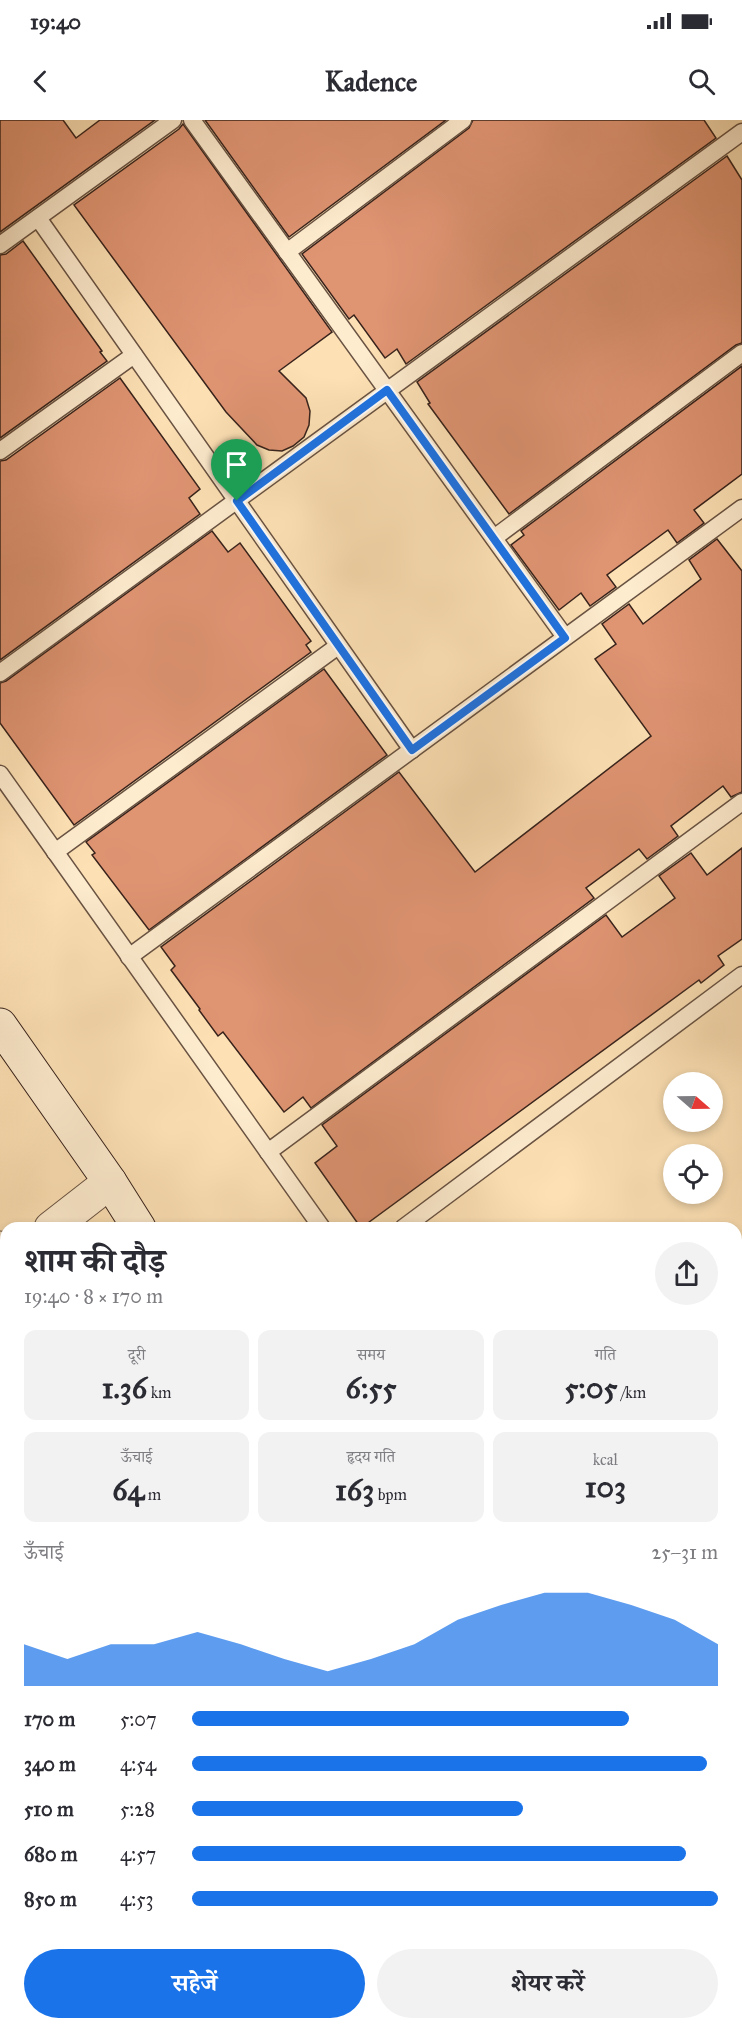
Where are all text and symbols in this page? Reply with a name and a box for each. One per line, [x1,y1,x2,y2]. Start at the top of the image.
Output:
text: 19:40 [30,8,81,35]
icon: back [24,65,57,98]
text: Kadence [325,65,417,98]
icon: search [685,65,718,98]
pin [211,439,262,501]
icon: arrive [220,448,253,481]
north arrow [663,1072,723,1132]
map controls [663,1072,723,1204]
button: locate [663,1144,723,1204]
text: शाम की दौड़ [24,1241,165,1281]
button: share [655,1242,718,1305]
text: 19:40 · 8 × 170 m [24,1284,163,1308]
text: दूरी [128,1345,145,1364]
text: समय [357,1345,385,1364]
text: गति [595,1345,616,1364]
text: 1.36 [102,1370,147,1406]
text: 6:55 [346,1370,396,1406]
text: 5:05 [565,1370,617,1406]
text: km [147,1383,172,1402]
text: /km [617,1383,646,1402]
text: ऊँचाई [121,1447,152,1466]
text: हृदय गति [347,1447,395,1466]
text: kcal [593,1450,618,1469]
text: 103 [585,1469,626,1505]
text: 64 [112,1472,144,1508]
text: 163 [335,1472,374,1508]
text: m [144,1485,161,1504]
text: bpm [374,1485,407,1504]
text: ऊँचाई [24,1540,63,1564]
text: 25–31 m [652,1540,718,1564]
text: 170 m [24,1707,75,1731]
text: 5:07 [120,1707,157,1731]
text: 340 m [24,1752,76,1776]
text: 4:54 [120,1752,156,1776]
text: 510 m [24,1797,74,1821]
text: 5:28 [120,1797,155,1821]
text: 680 m [24,1842,78,1866]
text: 4:57 [120,1842,156,1866]
text: 850 m [24,1887,77,1911]
text: 4:53 [120,1887,153,1911]
button: सहेजें [24,1949,365,2018]
button: शेयर करें [377,1949,718,2018]

